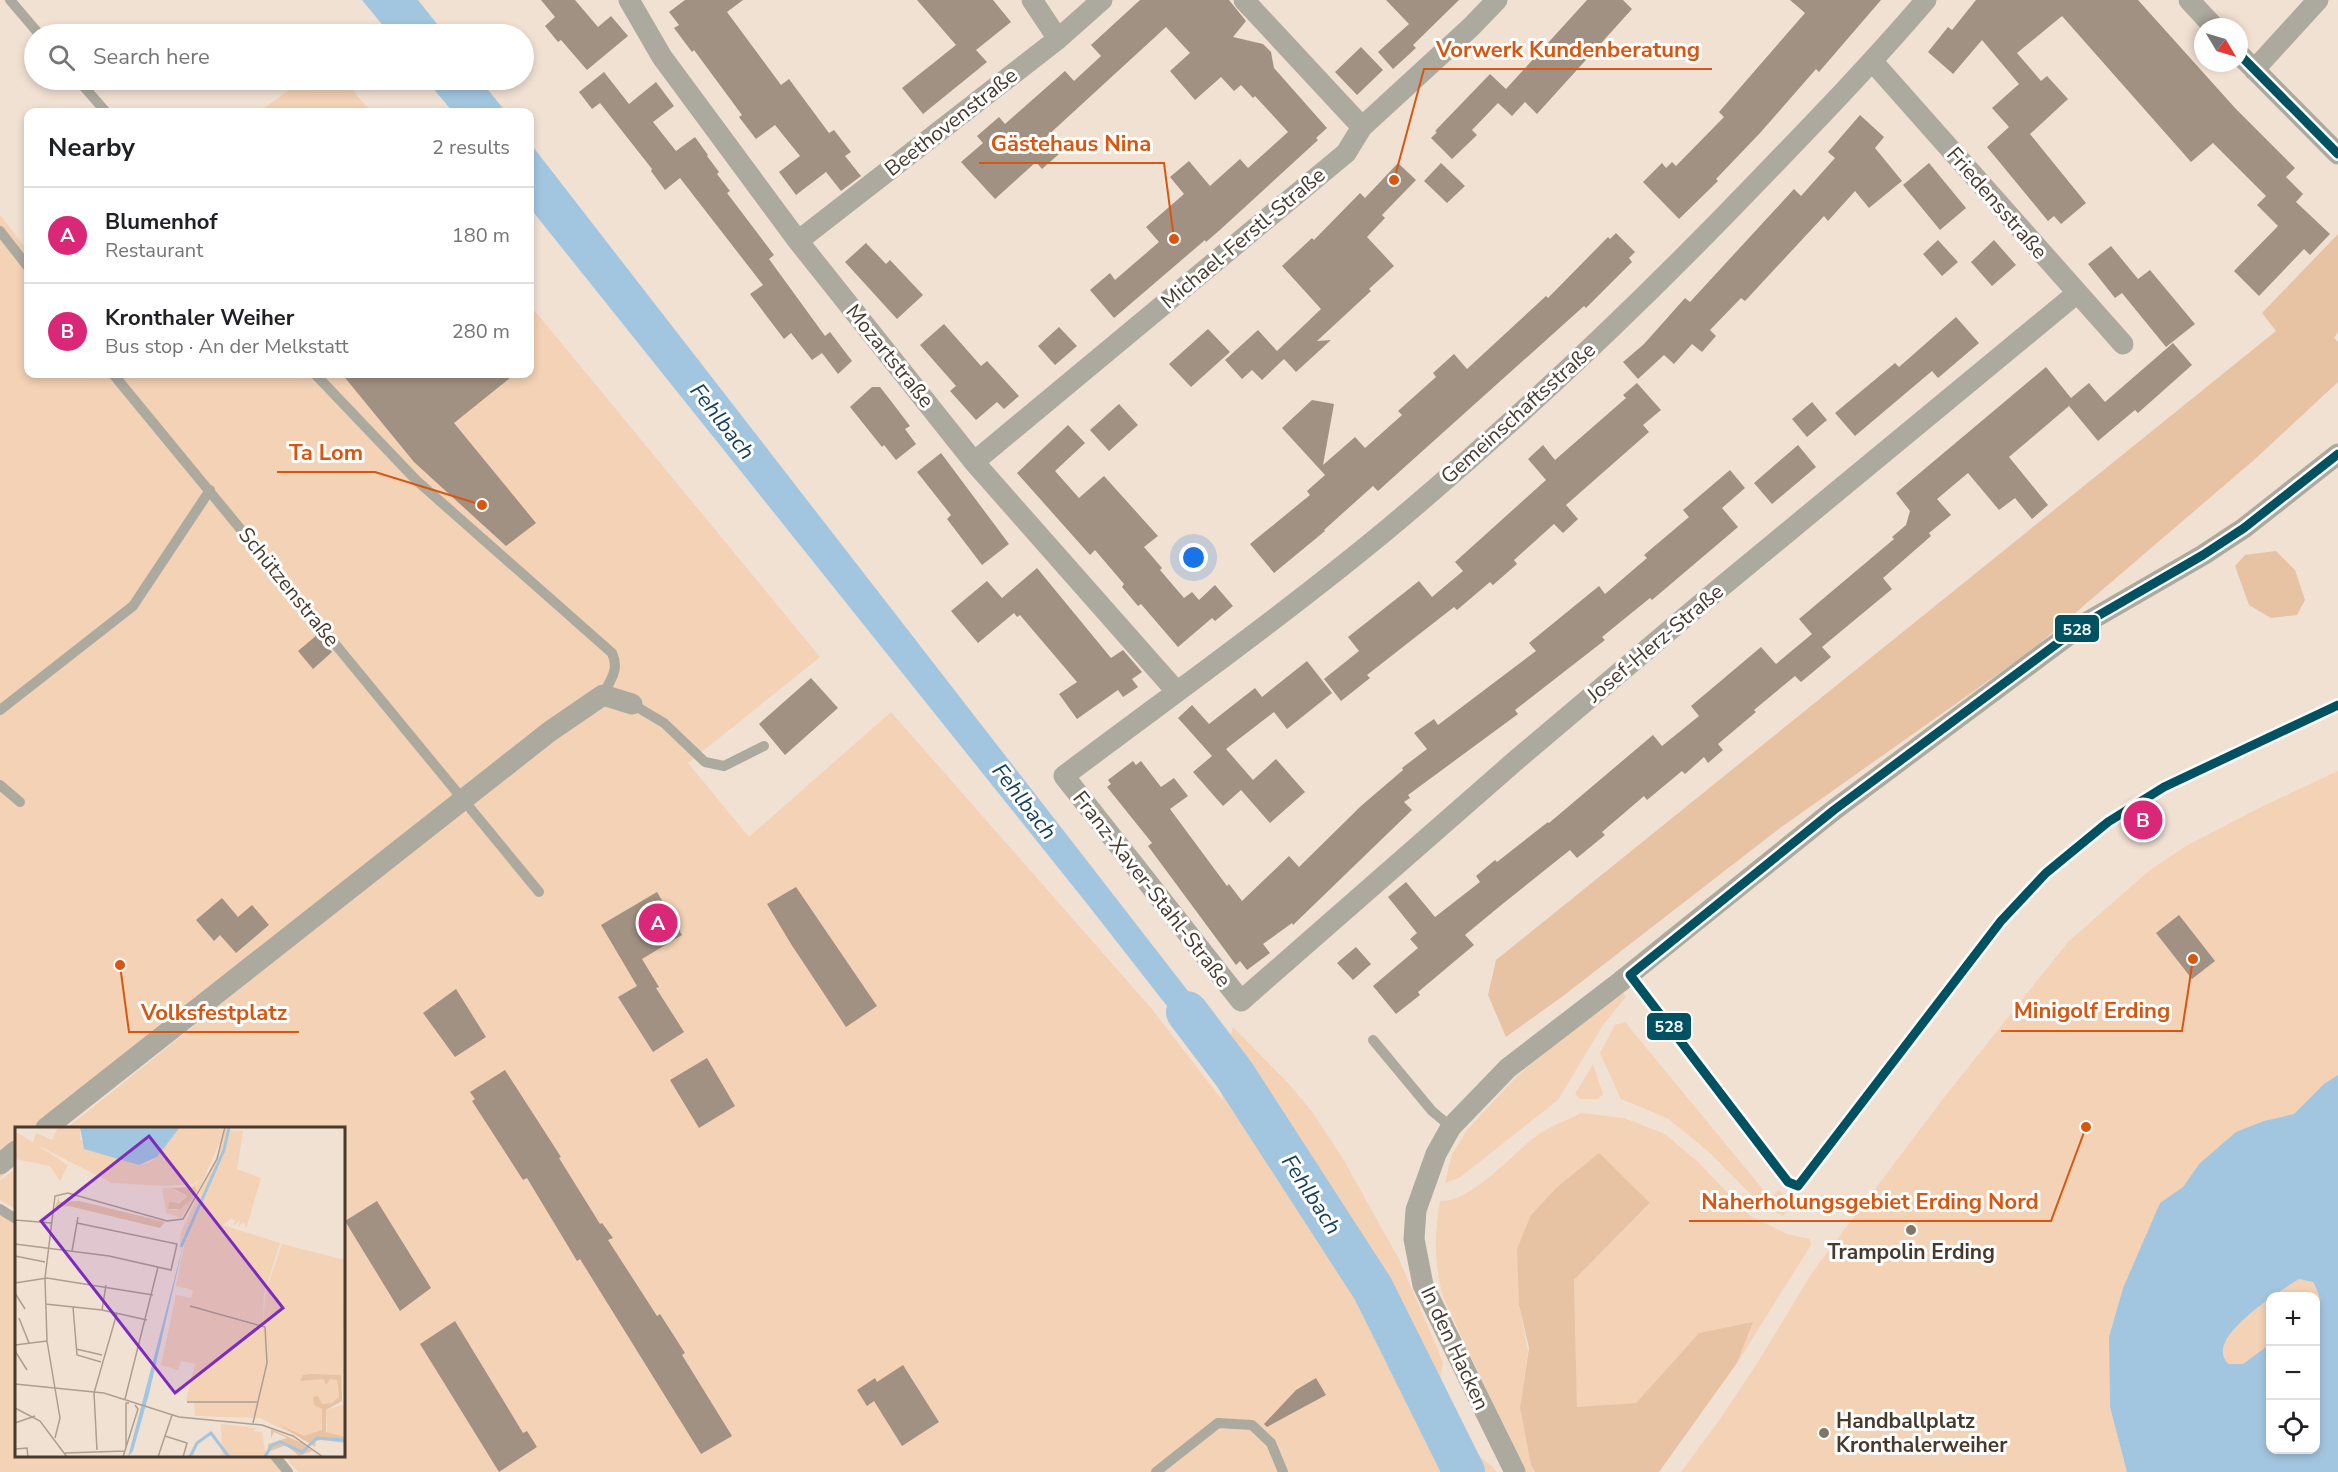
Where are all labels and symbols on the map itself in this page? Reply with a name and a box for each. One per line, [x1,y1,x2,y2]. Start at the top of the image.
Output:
north arrow [2194,18,2248,72]
callout: Vorwerk Kundenberatung [1424,29,1712,69]
text: Vorwerk Kundenberatung [1435,35,1700,65]
street label: Beethovenstraße [879,61,1023,183]
callout: Gästehaus Nina [979,123,1164,163]
text: Gästehaus Nina [991,129,1151,159]
street label: Friedensstraße [1940,141,2054,265]
street label: Michael-Ferstl-Straße [1155,161,1331,315]
street label: Mozartstraße [840,298,940,414]
street label: Gemeinschaftsstraße [1435,336,1601,490]
water label: Fehlbach [683,377,762,466]
callout: Ta Lom [277,432,375,472]
text: Ta Lom [289,438,363,468]
street label: Schützenstraße [232,521,346,653]
your location [1179,543,1208,572]
street label: Josef-Herz-Straße [1580,578,1729,709]
line badge: 528 [2054,614,2100,643]
text: 528 [2063,619,2091,641]
water label: Fehlbach [985,757,1064,846]
street label: Franz-Xaver-Stahl-Straße [1067,785,1237,993]
pin: B [2124,798,2162,842]
pin: A [638,900,678,946]
callout: Minigolf Erding [2001,991,2182,1031]
callout: Volksfestplatz [129,992,299,1032]
text: Minigolf Erding [2014,996,2170,1026]
text: Volksfestplatz [140,998,287,1028]
line badge: 528 [1646,1012,1692,1041]
text: 528 [1655,1016,1683,1038]
inset map [15,1127,345,1457]
water label: Fehlbach [1274,1149,1348,1240]
callout: Naherholungsgebiet Erding Nord [1689,1181,2051,1221]
text: Naherholungsgebiet Erding Nord [1701,1187,2039,1217]
marker: Trampolin Erding [1904,1223,1918,1237]
place label: Trampolin Erding [1827,1238,1995,1266]
street label: In den Hacken [1414,1282,1496,1414]
place label: Handballplatz Kronthalerweiher [1836,1407,2008,1459]
marker: Handballplatz Kronthalerweiher [1817,1426,1831,1440]

